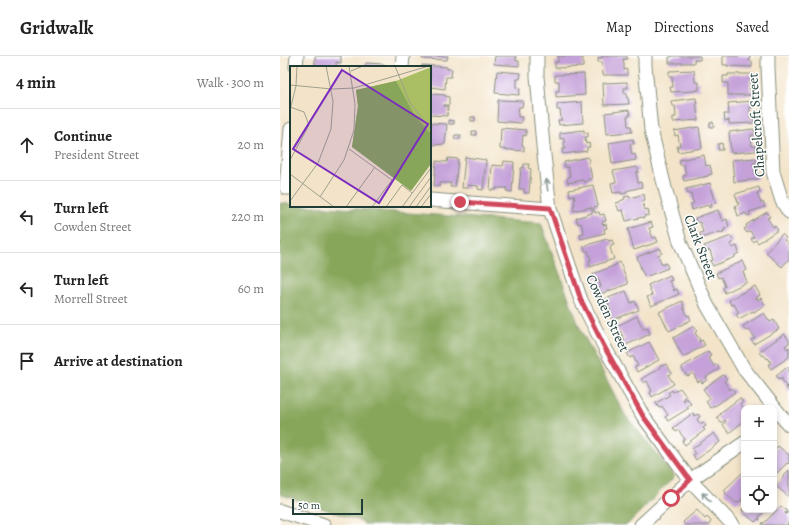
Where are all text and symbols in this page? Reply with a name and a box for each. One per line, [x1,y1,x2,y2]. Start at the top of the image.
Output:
text: Gridwalk [20,15,93,41]
text: Map [606,18,632,37]
text: Directions [654,18,714,37]
text: Saved [736,18,769,37]
inset map [290,66,431,207]
text: 4 min [16,71,56,94]
street label: Chapelcroft Street [743,72,770,178]
text: Walk · 300 m [197,74,264,91]
text: Continue [54,126,112,146]
icon: ahead [16,134,38,156]
text: 20 m [238,136,264,153]
text: President Street [54,146,139,163]
one-way arrow [543,179,551,192]
route end [451,193,469,211]
text: Turn left [54,198,109,218]
icon: left [16,206,38,228]
text: 220 m [231,208,264,225]
street label: Clark Street [679,212,722,283]
text: Cowden Street [54,218,132,235]
text: Turn left [54,270,109,290]
street label: Cowden Street [581,271,634,355]
icon: left [16,278,38,300]
text: 60 m [238,280,264,297]
text: Morrell Street [54,290,128,307]
icon: arrive [16,350,38,372]
text: Arrive at destination [54,351,183,371]
map controls [741,405,777,513]
button: + [741,405,777,441]
button: − [741,441,777,477]
button: locate [741,477,777,513]
route start [662,489,680,507]
one-way arrow [702,492,711,502]
scale bar [292,497,363,516]
text: 50 m [298,498,320,513]

